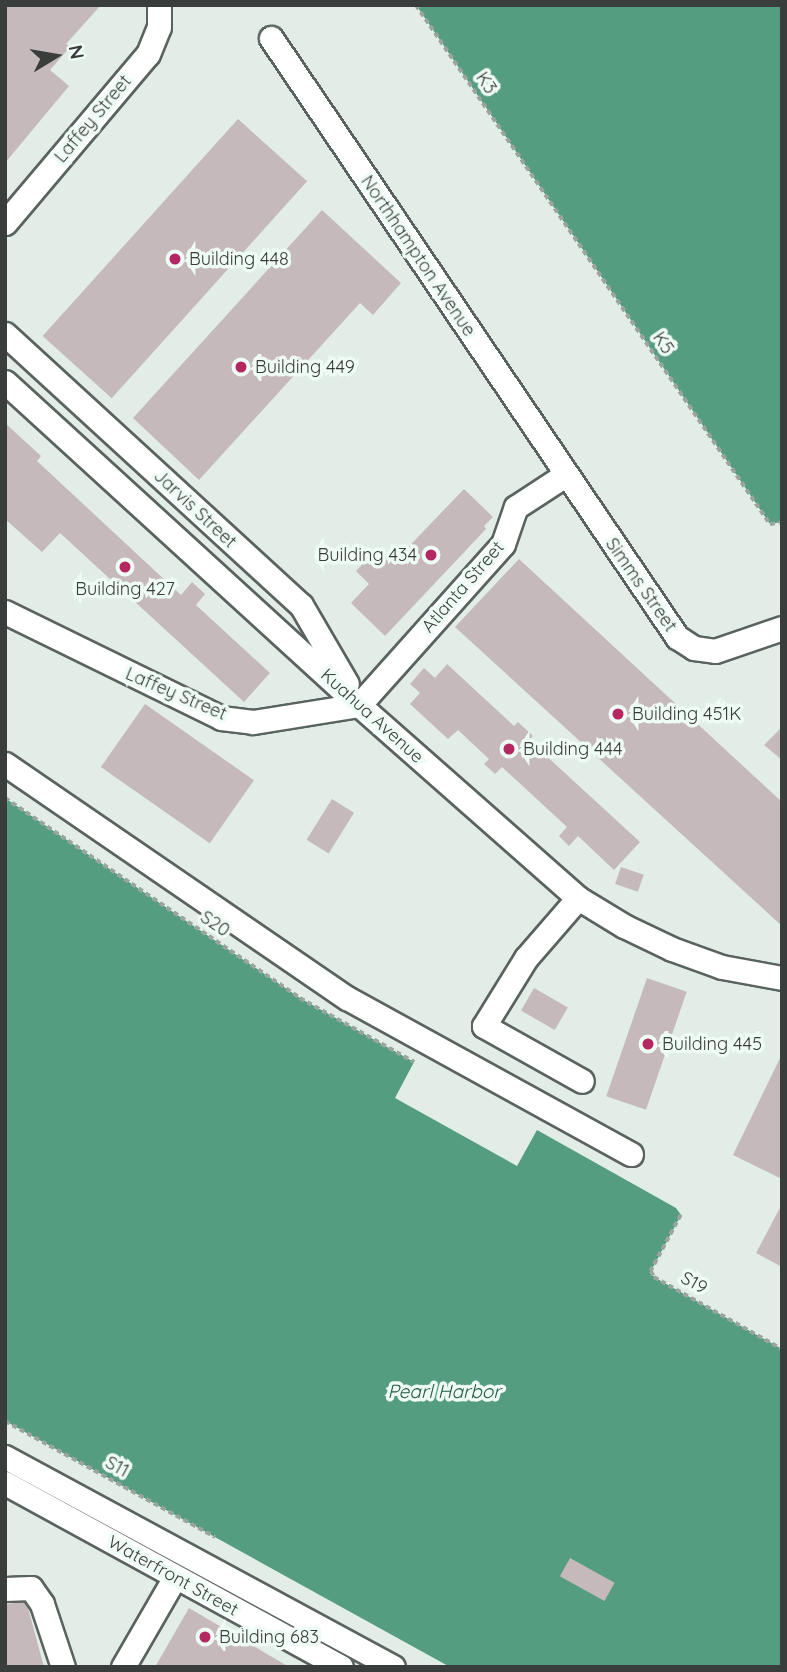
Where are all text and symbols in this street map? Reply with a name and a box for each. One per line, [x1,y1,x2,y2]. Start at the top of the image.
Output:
north arrow [21,21,91,91]
text: N [64,43,90,61]
street label: K3 [471,68,501,98]
street label: Laffey Street [50,71,136,167]
street label: Northhampton Avenue [356,171,480,341]
place label: Building 448 [189,248,289,270]
marker: Building 448 [167,251,183,267]
street label: K5 [648,328,678,358]
place label: Building 449 [255,356,355,378]
marker: Building 449 [233,359,249,375]
street label: Jarvis Street [149,465,241,553]
street label: Simms Street [601,534,681,636]
street label: Atlanta Street [417,537,509,637]
place label: Building 434 [318,544,417,566]
marker: Building 434 [423,547,439,563]
marker: Building 427 [117,559,133,575]
place label: Building 427 [75,578,175,600]
street label: Laffey Street [122,663,230,725]
street label: Kuahua Avenue [316,664,428,768]
place label: Building 451K [632,703,741,725]
marker: Building 451K [610,706,626,722]
place label: Building 444 [523,738,623,760]
marker: Building 444 [501,741,517,757]
street label: S20 [196,906,234,942]
place label: Building 445 [662,1033,762,1055]
marker: Building 445 [640,1036,656,1052]
street label: S19 [677,1267,711,1299]
water label: Pearl Harbor [387,1381,501,1403]
street label: S11 [102,1452,132,1482]
street label: Waterfront Street [104,1531,242,1621]
place label: Building 683 [219,1626,319,1648]
marker: Building 683 [197,1629,213,1645]

